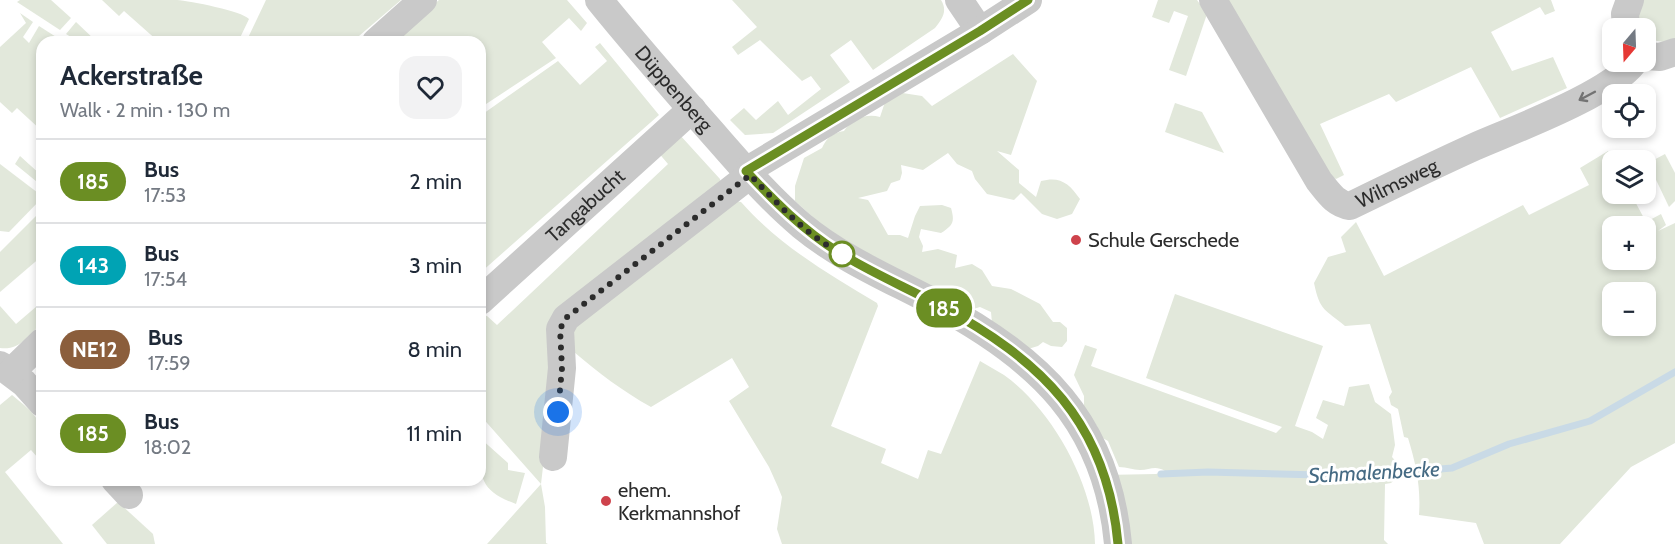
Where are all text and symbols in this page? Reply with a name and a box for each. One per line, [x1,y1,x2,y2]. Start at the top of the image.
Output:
north arrow [1602,18,1656,72]
map controls [1602,18,1656,336]
street label: Düppenberg [630,41,718,137]
button: heart [399,56,462,119]
text: Ackerstraße [60,58,203,92]
button: locate [1602,84,1656,138]
one-way arrow [1579,90,1596,102]
text: Walk · 2 min · 130 m [60,98,230,122]
button: layers [1602,150,1656,204]
street label: Wilmsweg [1352,153,1443,213]
text: Bus [144,156,179,183]
street label: Tangabucht [541,164,630,247]
text: 2 min [409,168,462,195]
text: 185 [77,169,109,194]
text: 17:53 [144,183,186,207]
button: + [1602,216,1656,270]
place label: Schule Gerschede [1088,228,1239,252]
marker: Schule Gerschede [1069,233,1083,247]
text: Bus [144,240,179,267]
unlabelled marker [829,241,855,267]
text: 3 min [409,252,462,279]
text: 143 [77,253,109,278]
text: 17:54 [144,267,187,291]
button: − [1602,282,1656,336]
line badge: 185 [910,288,978,328]
text: 185 [928,296,960,321]
text: Bus [148,324,183,351]
text: 8 min [407,336,462,363]
text: NE12 [72,337,118,362]
text: 17:59 [148,351,191,375]
your location [543,397,573,427]
text: Bus [144,408,179,435]
text: 11 min [406,420,462,447]
text: 185 [77,421,109,446]
text: 18:02 [144,435,191,459]
water label: Schmalenbecke [1308,456,1441,488]
place label: ehem. Kerkmannshof [618,478,741,525]
marker: ehem. Kerkmannshof [599,494,613,508]

